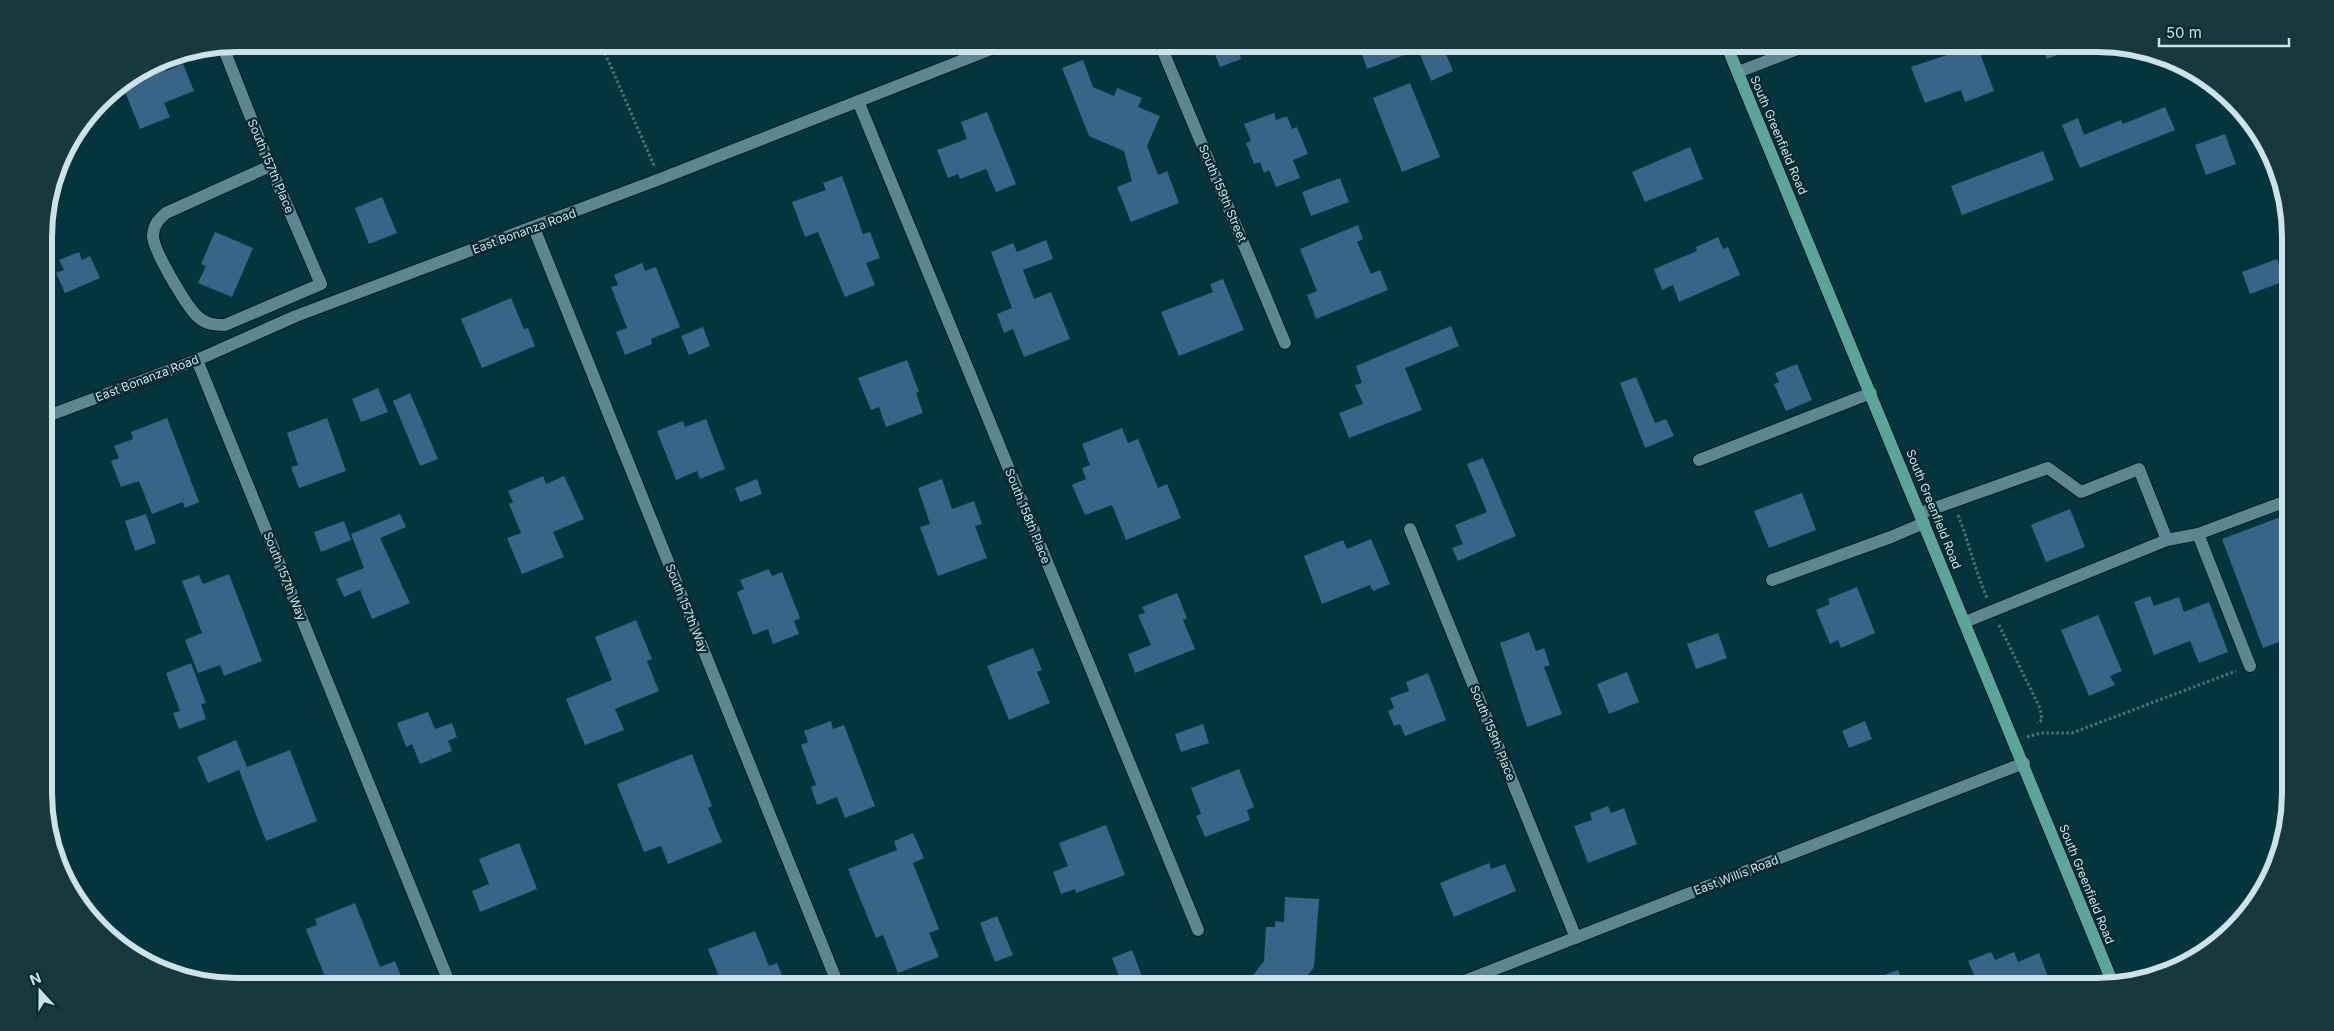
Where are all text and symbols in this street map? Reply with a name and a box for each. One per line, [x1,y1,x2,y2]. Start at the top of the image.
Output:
scale bar [2159,15,2289,47]
text: 50 m [2166,23,2202,42]
street label: South Greenfield Road [1747,73,1811,197]
street label: South 157th Place [244,117,298,215]
street label: South 159th Street [1196,142,1250,244]
street label: East Bonanza Road [470,205,578,257]
street label: East Bonanza Road [93,351,201,405]
street label: South Greenfield Road [1903,447,1965,571]
street label: South 158th Place [1002,466,1054,566]
street label: South 157th Way [260,529,310,623]
street label: South 157th Way [662,561,712,655]
street label: South 159th Place [1467,683,1519,783]
street label: South Greenfield Road [2056,822,2118,946]
street label: East Willis Road [1691,852,1781,898]
north arrow [15,966,65,1016]
text: N [27,969,43,988]

